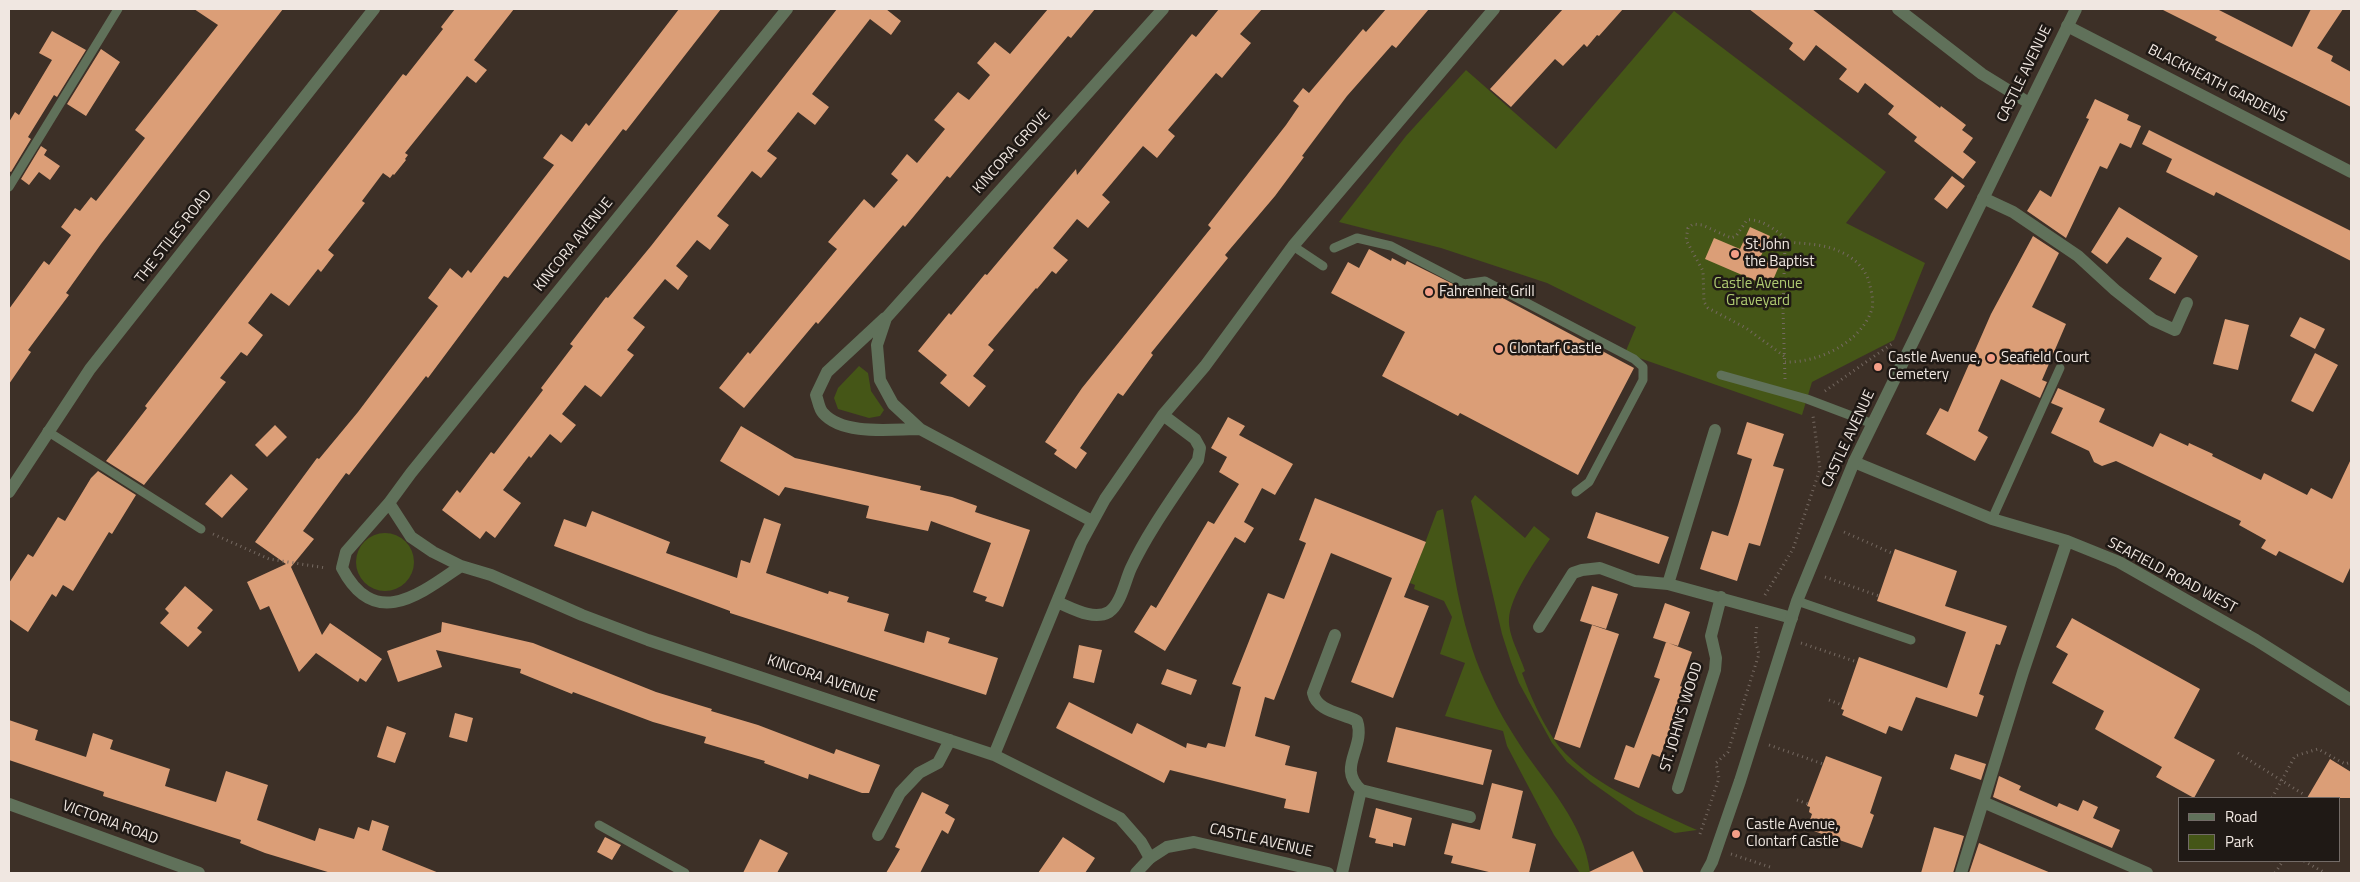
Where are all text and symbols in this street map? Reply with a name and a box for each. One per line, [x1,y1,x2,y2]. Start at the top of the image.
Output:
street label: CASTLE AVENUE [1994,23,2056,125]
street label: BLACKHEATH GARDENS [2145,41,2289,127]
street label: KINCORA GROVE [970,106,1054,198]
street label: THE STILES ROAD [132,187,216,287]
street label: KINCORA AVENUE [531,195,617,295]
place label: St John the Baptist [1745,236,1815,271]
marker: St John the Baptist [1729,248,1741,260]
park label: Castle Avenue Graveyard [1713,275,1803,310]
place label: Fahrenheit Grill [1439,283,1535,301]
marker: Fahrenheit Grill [1423,286,1435,298]
place label: Clontarf Castle [1509,340,1602,358]
marker: Clontarf Castle [1493,343,1505,355]
place label: Castle Avenue, Cemetery [1888,349,1981,384]
place label: Seafield Court [2001,349,2089,367]
marker: Seafield Court [1985,352,1997,364]
marker: Castle Avenue, Cemetery [1872,361,1884,373]
street label: CASTLE AVENUE [1819,387,1879,491]
street label: SEAFIELD ROAD WEST [2104,534,2240,618]
street label: KINCORA AVENUE [765,652,879,706]
street label: ST. JOHN'S WOOD [1657,660,1707,774]
street label: VICTORIA ROAD [60,797,160,849]
legend [2178,797,2340,862]
text: Road [2225,805,2257,828]
place label: Castle Avenue, Clontarf Castle [1746,816,1839,851]
street label: CASTLE AVENUE [1208,820,1314,862]
marker: Castle Avenue, Clontarf Castle [1730,828,1742,840]
text: Park [2225,830,2254,853]

